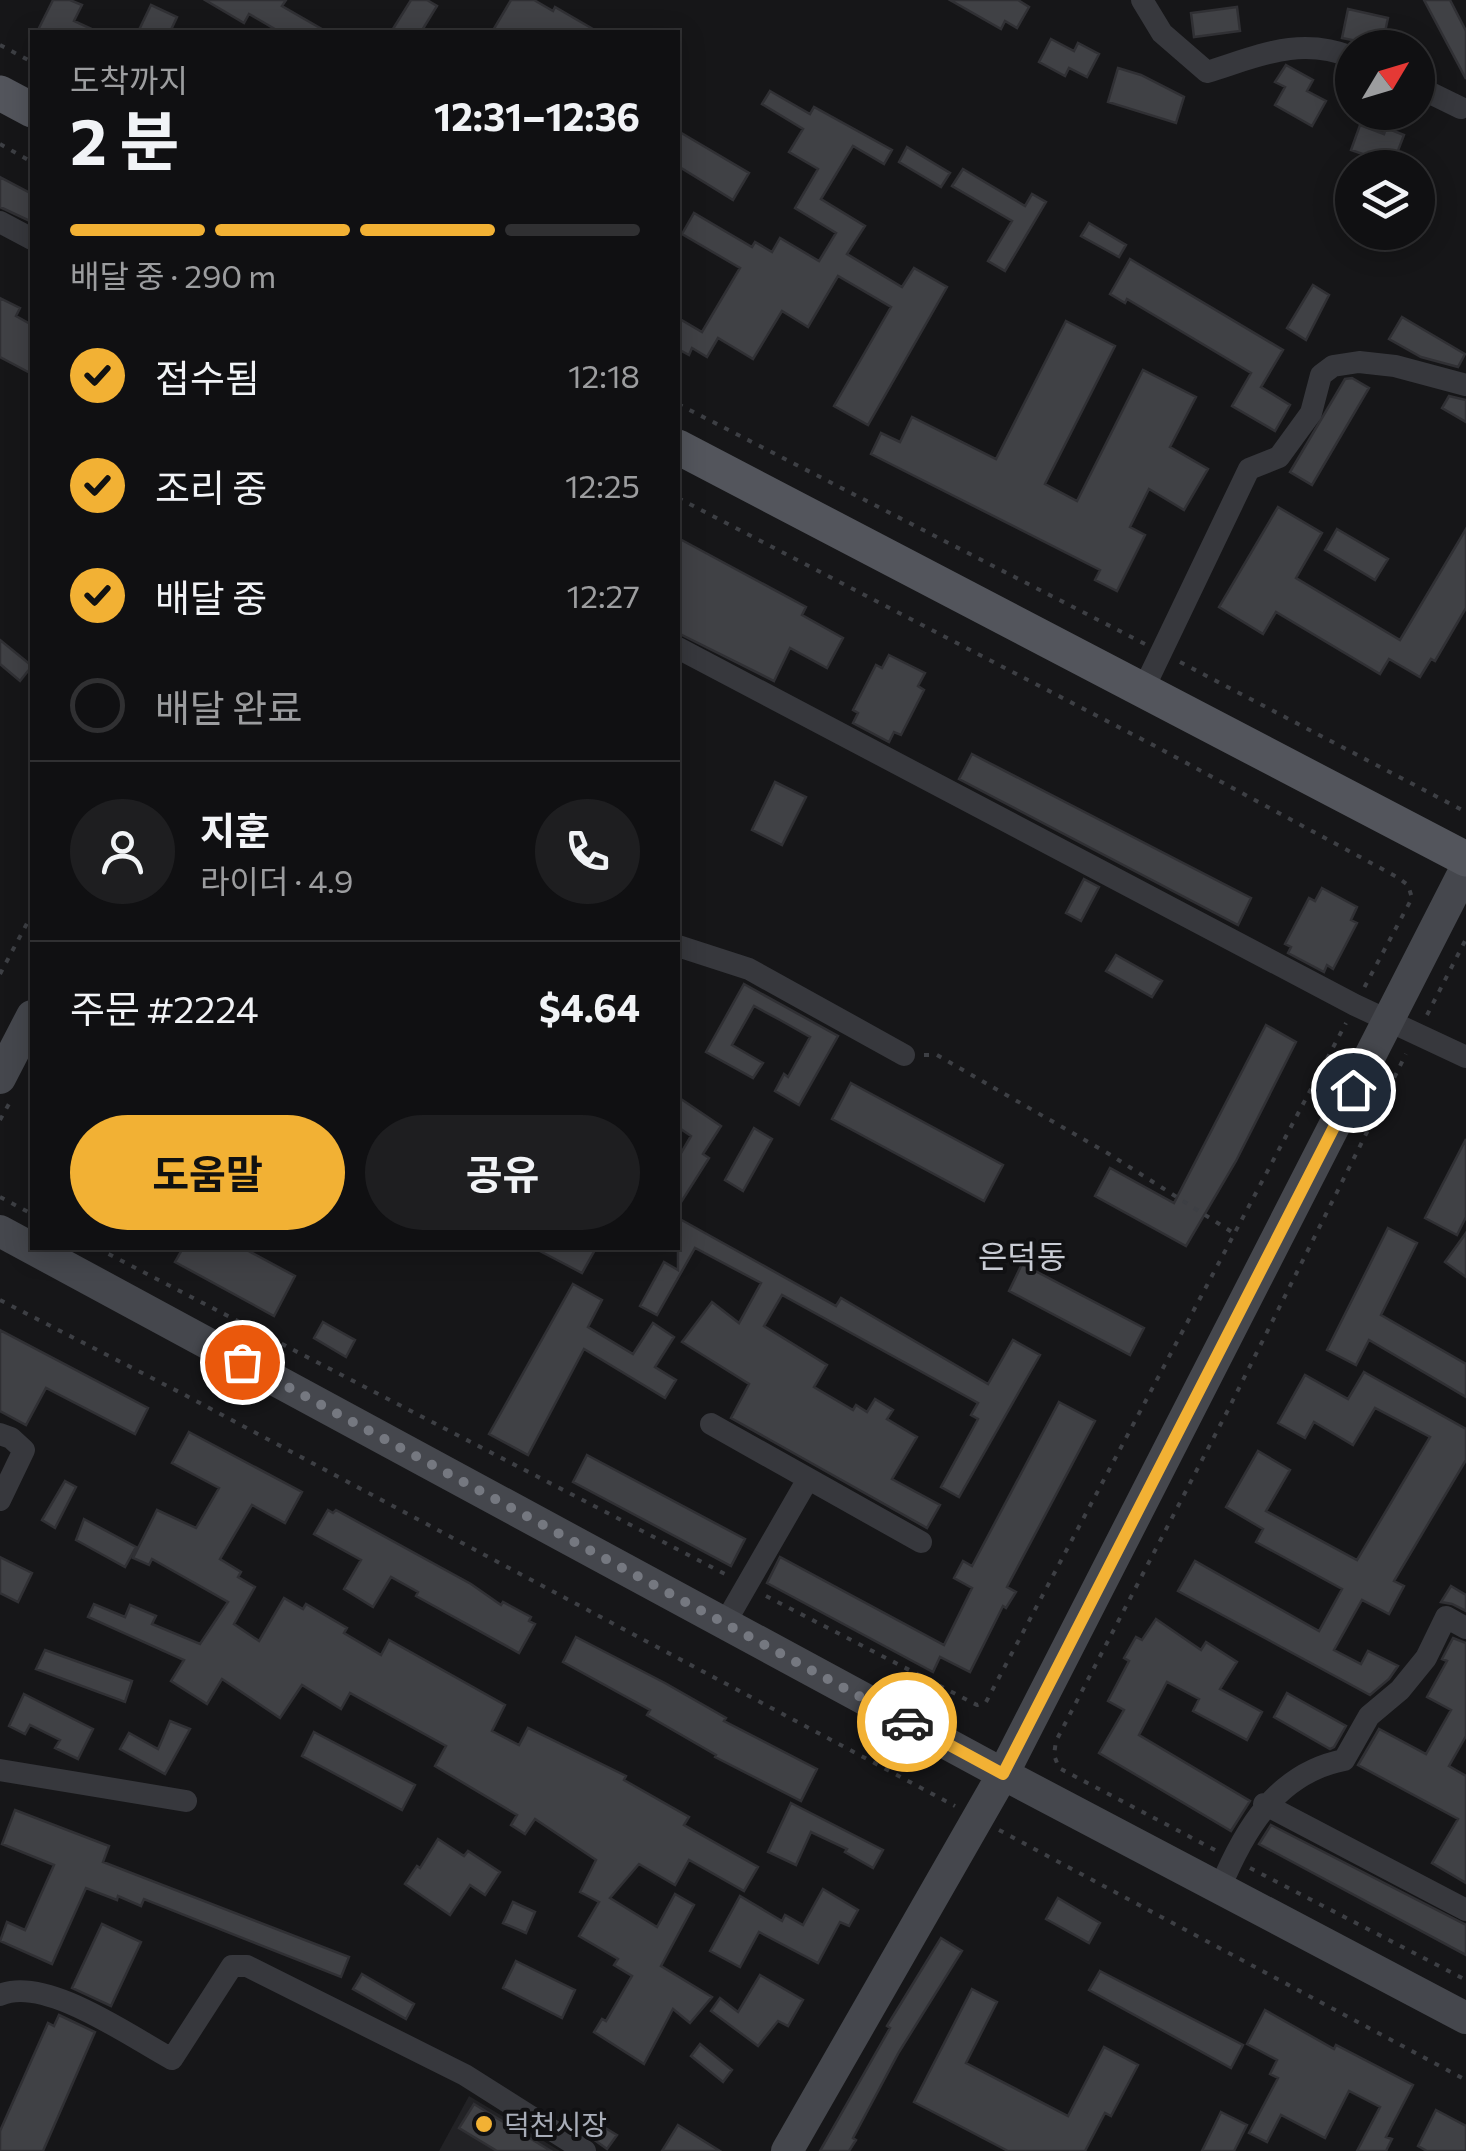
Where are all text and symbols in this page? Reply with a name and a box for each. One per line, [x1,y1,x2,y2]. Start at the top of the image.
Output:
north arrow [1335,30,1435,130]
map controls [1335,30,1435,250]
text: 도착까지 [70,59,188,99]
text: 12:31–12:36 [434,92,640,139]
text: 2 분 [70,99,179,178]
button: layers [1335,150,1435,250]
text: 배달 중 · 290 m [70,255,276,295]
icon: check [70,348,125,403]
text: 접수됨 [155,353,260,400]
text: 12:18 [568,355,640,395]
icon: check [70,458,125,513]
text: 조리 중 [155,463,267,510]
text: 12:25 [565,465,640,505]
icon: check [70,568,125,623]
text: 배달 중 [155,573,267,620]
text: 12:27 [566,575,640,615]
text: 배달 완료 [155,683,302,730]
button: person [70,799,175,904]
button: phone [535,799,640,904]
text: 지훈 [200,806,270,853]
text: 라이더 · 4.9 [200,860,354,900]
text: $4.64 [539,983,640,1030]
text: 주문 #2224 [70,984,259,1031]
pin [1311,1048,1396,1133]
icon: home [1326,1063,1381,1118]
button: 도움말 [70,1115,345,1230]
button: 공유 [365,1115,640,1230]
district label: 은덕동 [978,1235,1066,1275]
pin [200,1320,285,1405]
icon: bag [215,1335,270,1390]
courier [857,1672,957,1772]
icon: car [880,1695,935,1750]
place label: 덕천시장 [504,2107,607,2141]
marker: 덕천시장 [473,2113,495,2135]

